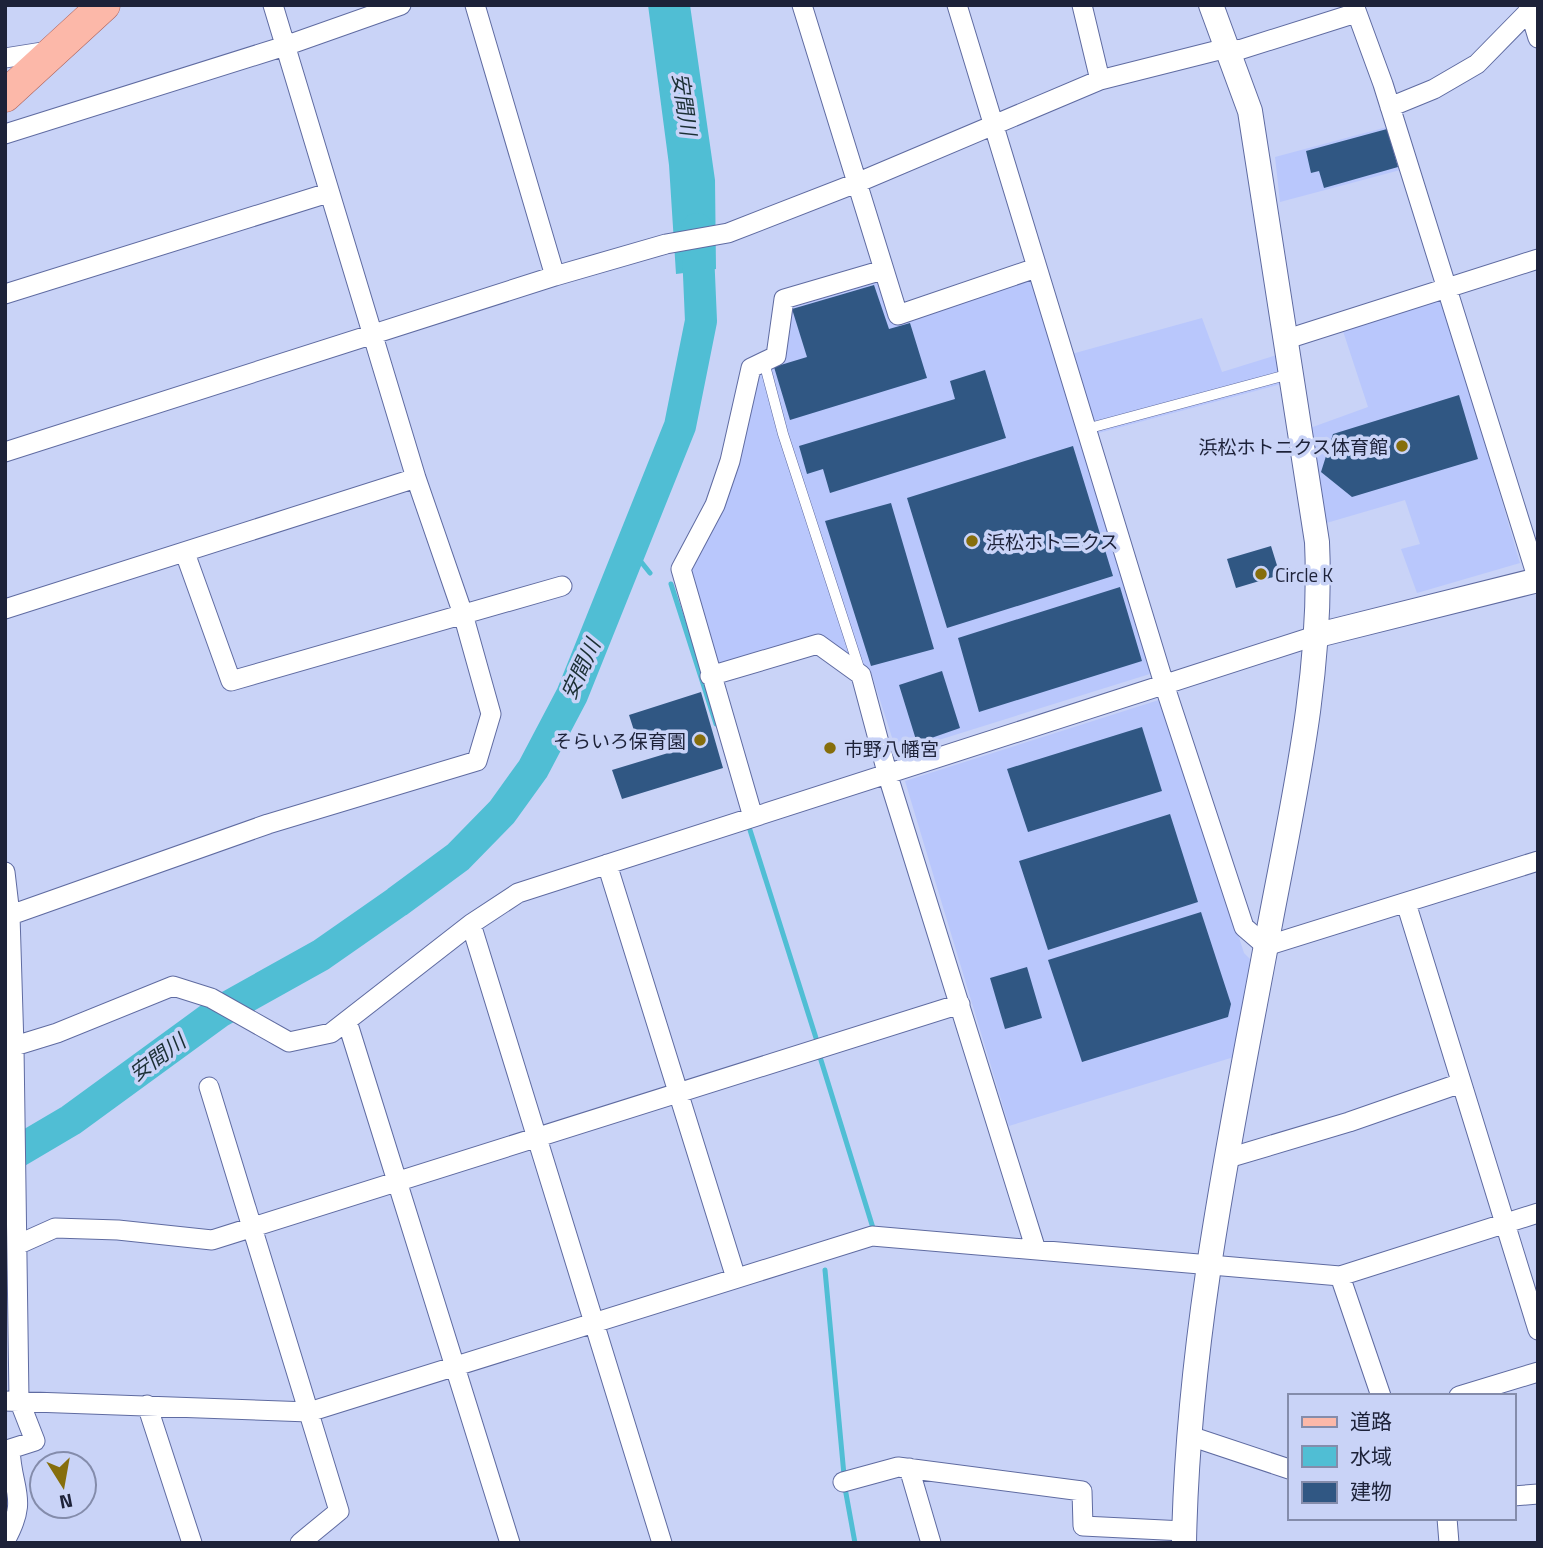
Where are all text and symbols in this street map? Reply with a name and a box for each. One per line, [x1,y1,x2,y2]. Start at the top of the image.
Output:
water label: 安間川 [665,71,706,139]
place label: 浜松ホトニクス体育館 [1199,432,1388,461]
marker: 浜松ホトニクス体育館 [1394,438,1410,454]
place label: 浜松ホトニクス [986,527,1118,556]
marker: 浜松ホトニクス [964,533,980,549]
place label: Circle K [1275,560,1333,589]
marker: Circle K [1253,566,1269,582]
water label: 安間川 [552,632,609,704]
place label: そらいろ保育園 [553,726,686,755]
marker: そらいろ保育園 [692,732,708,748]
place label: 市野八幡宮 [844,734,939,763]
marker: 市野八幡宮 [822,740,838,756]
water label: 安間川 [122,1024,194,1088]
legend [1288,1394,1515,1520]
text: 道路 [1350,1405,1392,1437]
text: 水域 [1350,1440,1392,1472]
north arrow [28,1450,98,1520]
text: 建物 [1350,1475,1392,1507]
text: N [57,1487,76,1518]

